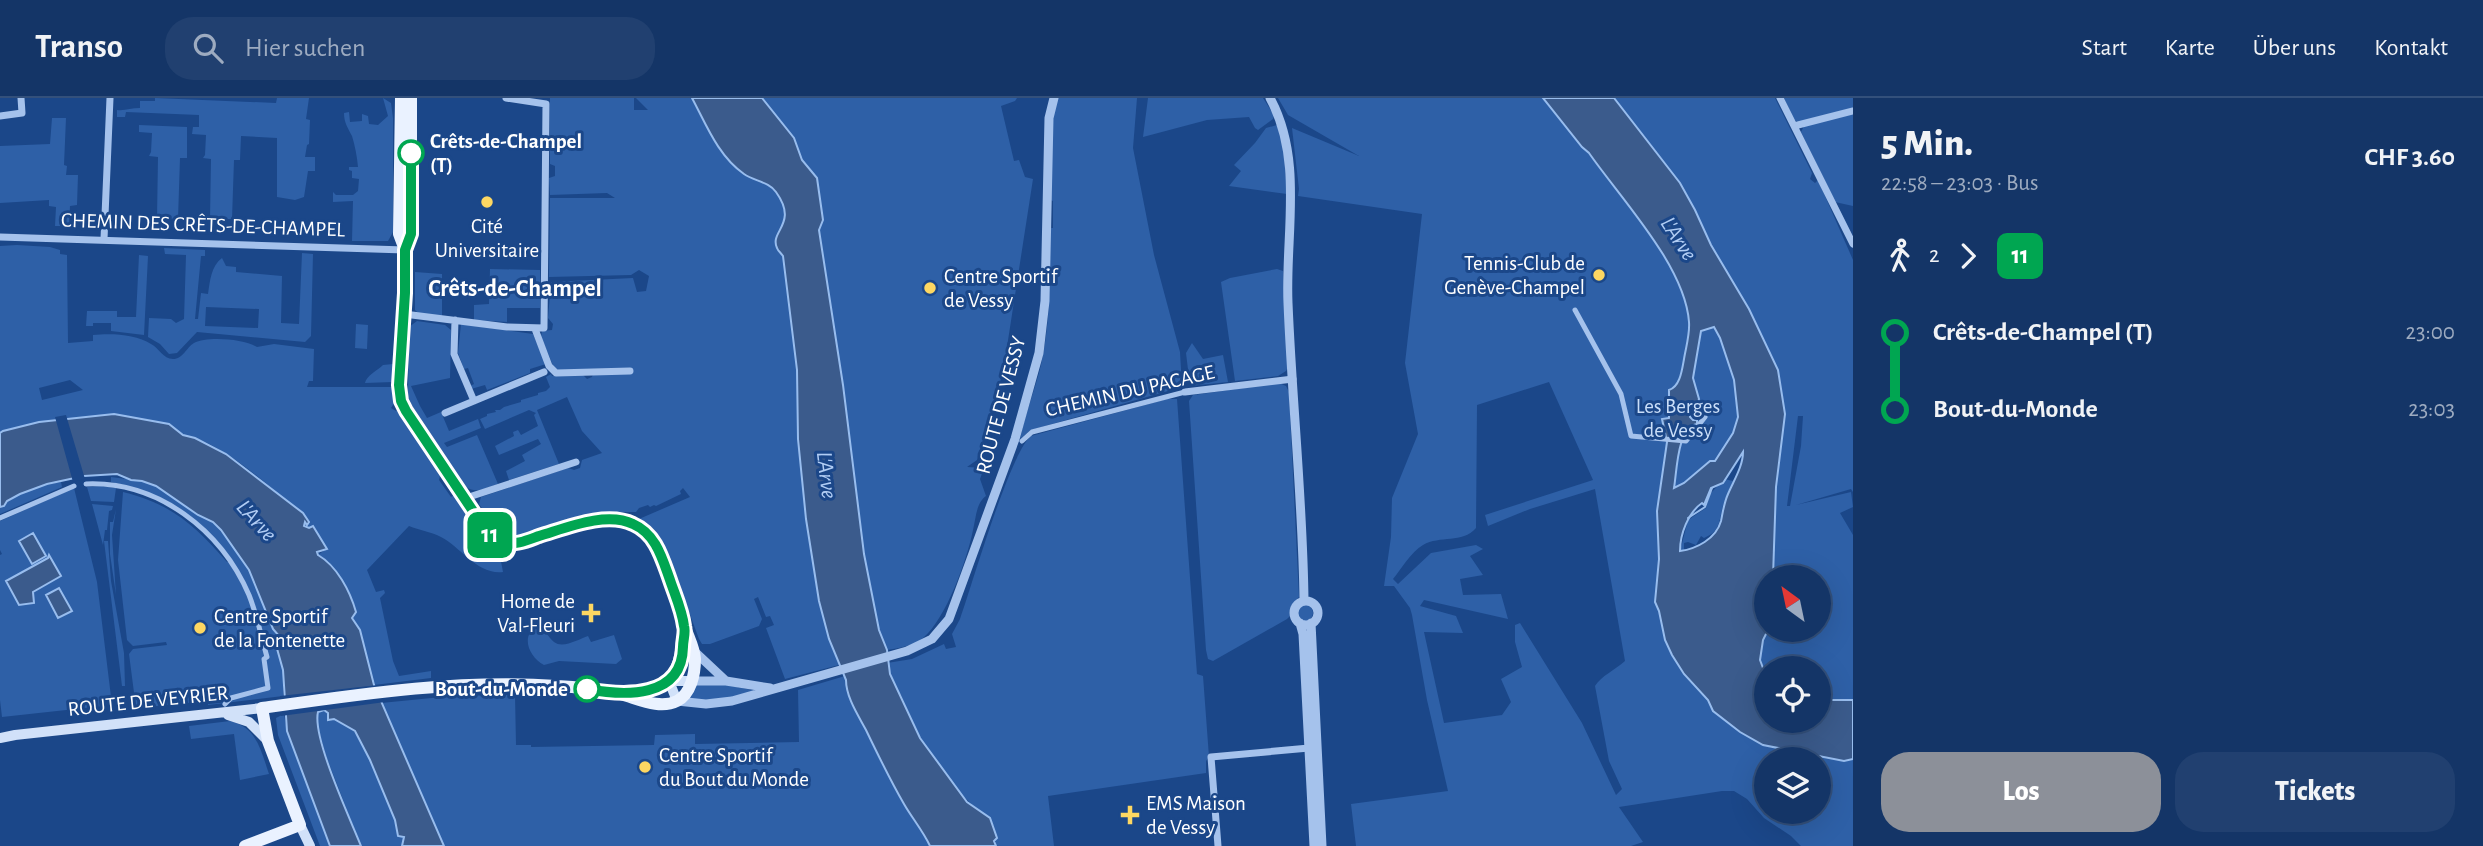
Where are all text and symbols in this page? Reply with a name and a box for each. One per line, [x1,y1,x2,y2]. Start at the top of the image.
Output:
search box [165,17,655,80]
icon: search [189,29,227,67]
text: Transo [35,31,123,64]
text: Hier suchen [245,35,366,61]
text: Start [2082,36,2127,60]
text: Karte [2165,36,2215,60]
text: Über uns [2253,36,2336,60]
text: Kontakt [2374,36,2448,60]
text: 5 Min. [1881,125,1973,163]
place label: Crêts-de-Champel (T) [430,131,582,176]
marker: Crêts-de-Champel (T) [398,140,424,166]
text: CHF 3.60 [2364,144,2455,170]
text: 22:58 – 23:03 · Bus [1881,172,2039,195]
marker: Cité Universitaire [479,194,495,210]
street label: CHEMIN DES CRÊTS-DE-CHAMPEL [61,208,346,240]
water label: L'Arve [1655,213,1701,265]
place label: Cité Universitaire [435,216,539,261]
icon: walk [1881,237,1919,275]
icon: forward [1949,237,1987,275]
text: 2 [1929,244,1939,267]
text: 11 [2011,244,2029,268]
place label: Tennis-Club de Genève-Champel [1444,253,1585,298]
place label: Centre Sportif de Vessy [944,266,1059,311]
marker: Tennis-Club de Genève-Champel [1591,267,1607,283]
district label: Crêts-de-Champel [428,277,602,301]
marker: Centre Sportif de Vessy [922,280,938,296]
text: Crêts-de-Champel (T) [1933,319,2154,345]
text: 23:00 [2406,321,2455,344]
street label: ROUTE DE VESSY [973,334,1029,476]
street label: CHEMIN DU PACAGE [1043,361,1217,421]
park label: Les Berges de Vessy [1636,396,1720,441]
text: Bout-du-Monde [1933,396,2098,422]
text: 23:03 [2408,398,2455,421]
water label: L'Arve [812,450,840,500]
water label: L'Arve [232,496,281,547]
line badge: 11 [458,512,522,558]
text: 11 [481,523,499,547]
north arrow [1754,565,1830,642]
map controls [1754,565,1831,824]
place label: Home de Val-Fleuri [497,591,575,636]
marker: Home de Val-Fleuri [581,603,601,623]
place label: Centre Sportif de la Fontenette [214,606,345,651]
marker: Centre Sportif de la Fontenette [192,620,208,636]
button: locate [1754,656,1831,733]
marker: Bout-du-Monde [574,676,600,702]
place label: Bout-du-Monde [435,679,568,700]
street label: ROUTE DE VEYRIER [67,682,229,720]
place label: Centre Sportif du Bout du Monde [659,745,809,790]
button: layers [1754,747,1831,824]
button: Los [1881,752,2161,832]
button: Tickets [2175,752,2455,832]
marker: Centre Sportif du Bout du Monde [637,759,653,775]
place label: EMS Maison de Vessy [1146,793,1246,838]
marker: EMS Maison de Vessy [1120,805,1140,825]

